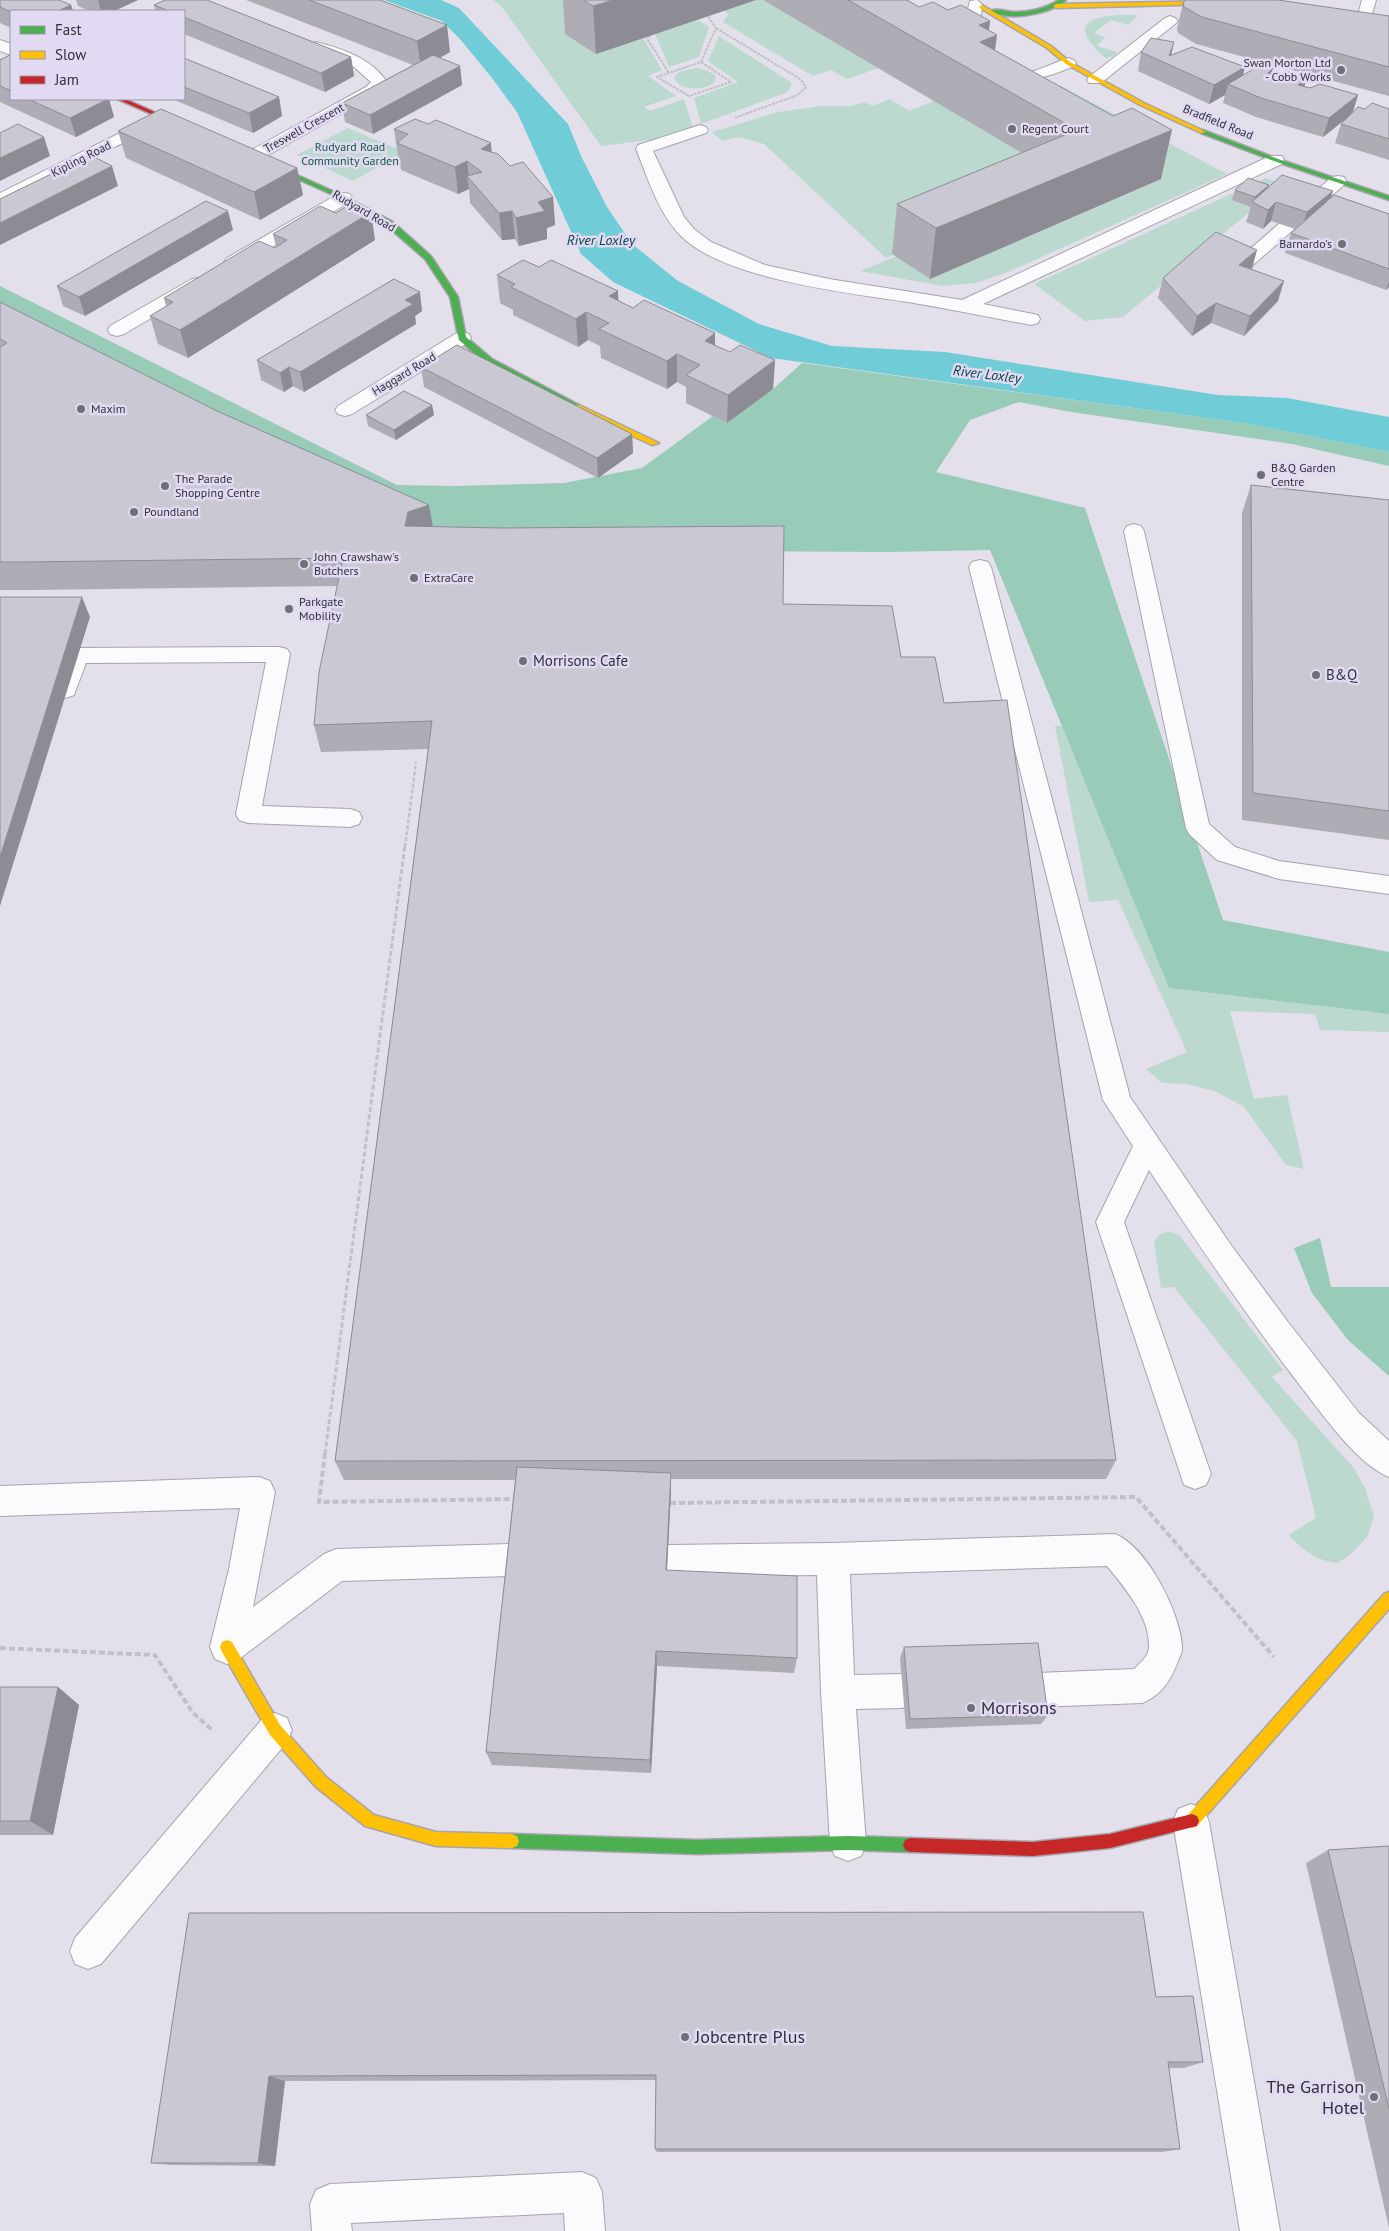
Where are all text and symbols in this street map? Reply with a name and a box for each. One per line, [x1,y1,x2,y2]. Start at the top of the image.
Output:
legend [10,10,185,100]
text: Fast [55,20,82,39]
text: Slow [55,45,86,64]
place label: Swan Morton Ltd - Cobb Works [1243,55,1331,84]
marker: Swan Morton Ltd - Cobb Works [1335,64,1347,76]
text: Jam [54,70,79,89]
street label: Treswell Crescent [261,99,346,156]
street label: Bradfield Road [1181,101,1256,142]
place label: Regent Court [1022,121,1089,136]
marker: Regent Court [1006,123,1018,135]
street label: Kipling Road [48,137,113,180]
park label: Rudyard Road Community Garden [301,139,399,168]
street label: Rudyard Road [330,186,399,235]
water label: River Loxley [567,231,636,249]
place label: Barnardo's [1279,236,1332,251]
marker: Barnardo's [1336,238,1348,250]
street label: Haggard Road [369,349,438,399]
water label: River Loxley [952,361,1023,387]
place label: Maxim [91,401,126,416]
marker: Maxim [75,403,87,415]
place label: B&Q Garden Centre [1271,460,1336,489]
marker: B&Q Garden Centre [1255,469,1267,481]
place label: The Parade Shopping Centre [175,471,260,500]
marker: The Parade Shopping Centre [159,480,171,492]
place label: Poundland [144,504,199,519]
marker: Poundland [128,506,140,518]
place label: John Crawshaw's Butchers [313,549,399,578]
marker: John Crawshaw's Butchers [298,558,310,570]
place label: ExtraCare [424,570,474,585]
marker: ExtraCare [408,572,420,584]
place label: Parkgate Mobility [299,594,343,623]
marker: Parkgate Mobility [283,603,295,615]
place label: Morrisons Cafe [533,651,628,670]
marker: Morrisons Cafe [517,655,529,667]
place label: B&Q [1326,665,1358,684]
marker: B&Q [1310,669,1322,681]
place label: Morrisons [981,1696,1057,1719]
marker: Morrisons [965,1702,977,1714]
place label: Jobcentre Plus [694,2025,805,2048]
marker: Jobcentre Plus [679,2031,691,2043]
place label: The Garrison Hotel [1266,2075,1365,2119]
marker: The Garrison Hotel [1368,2091,1380,2103]

